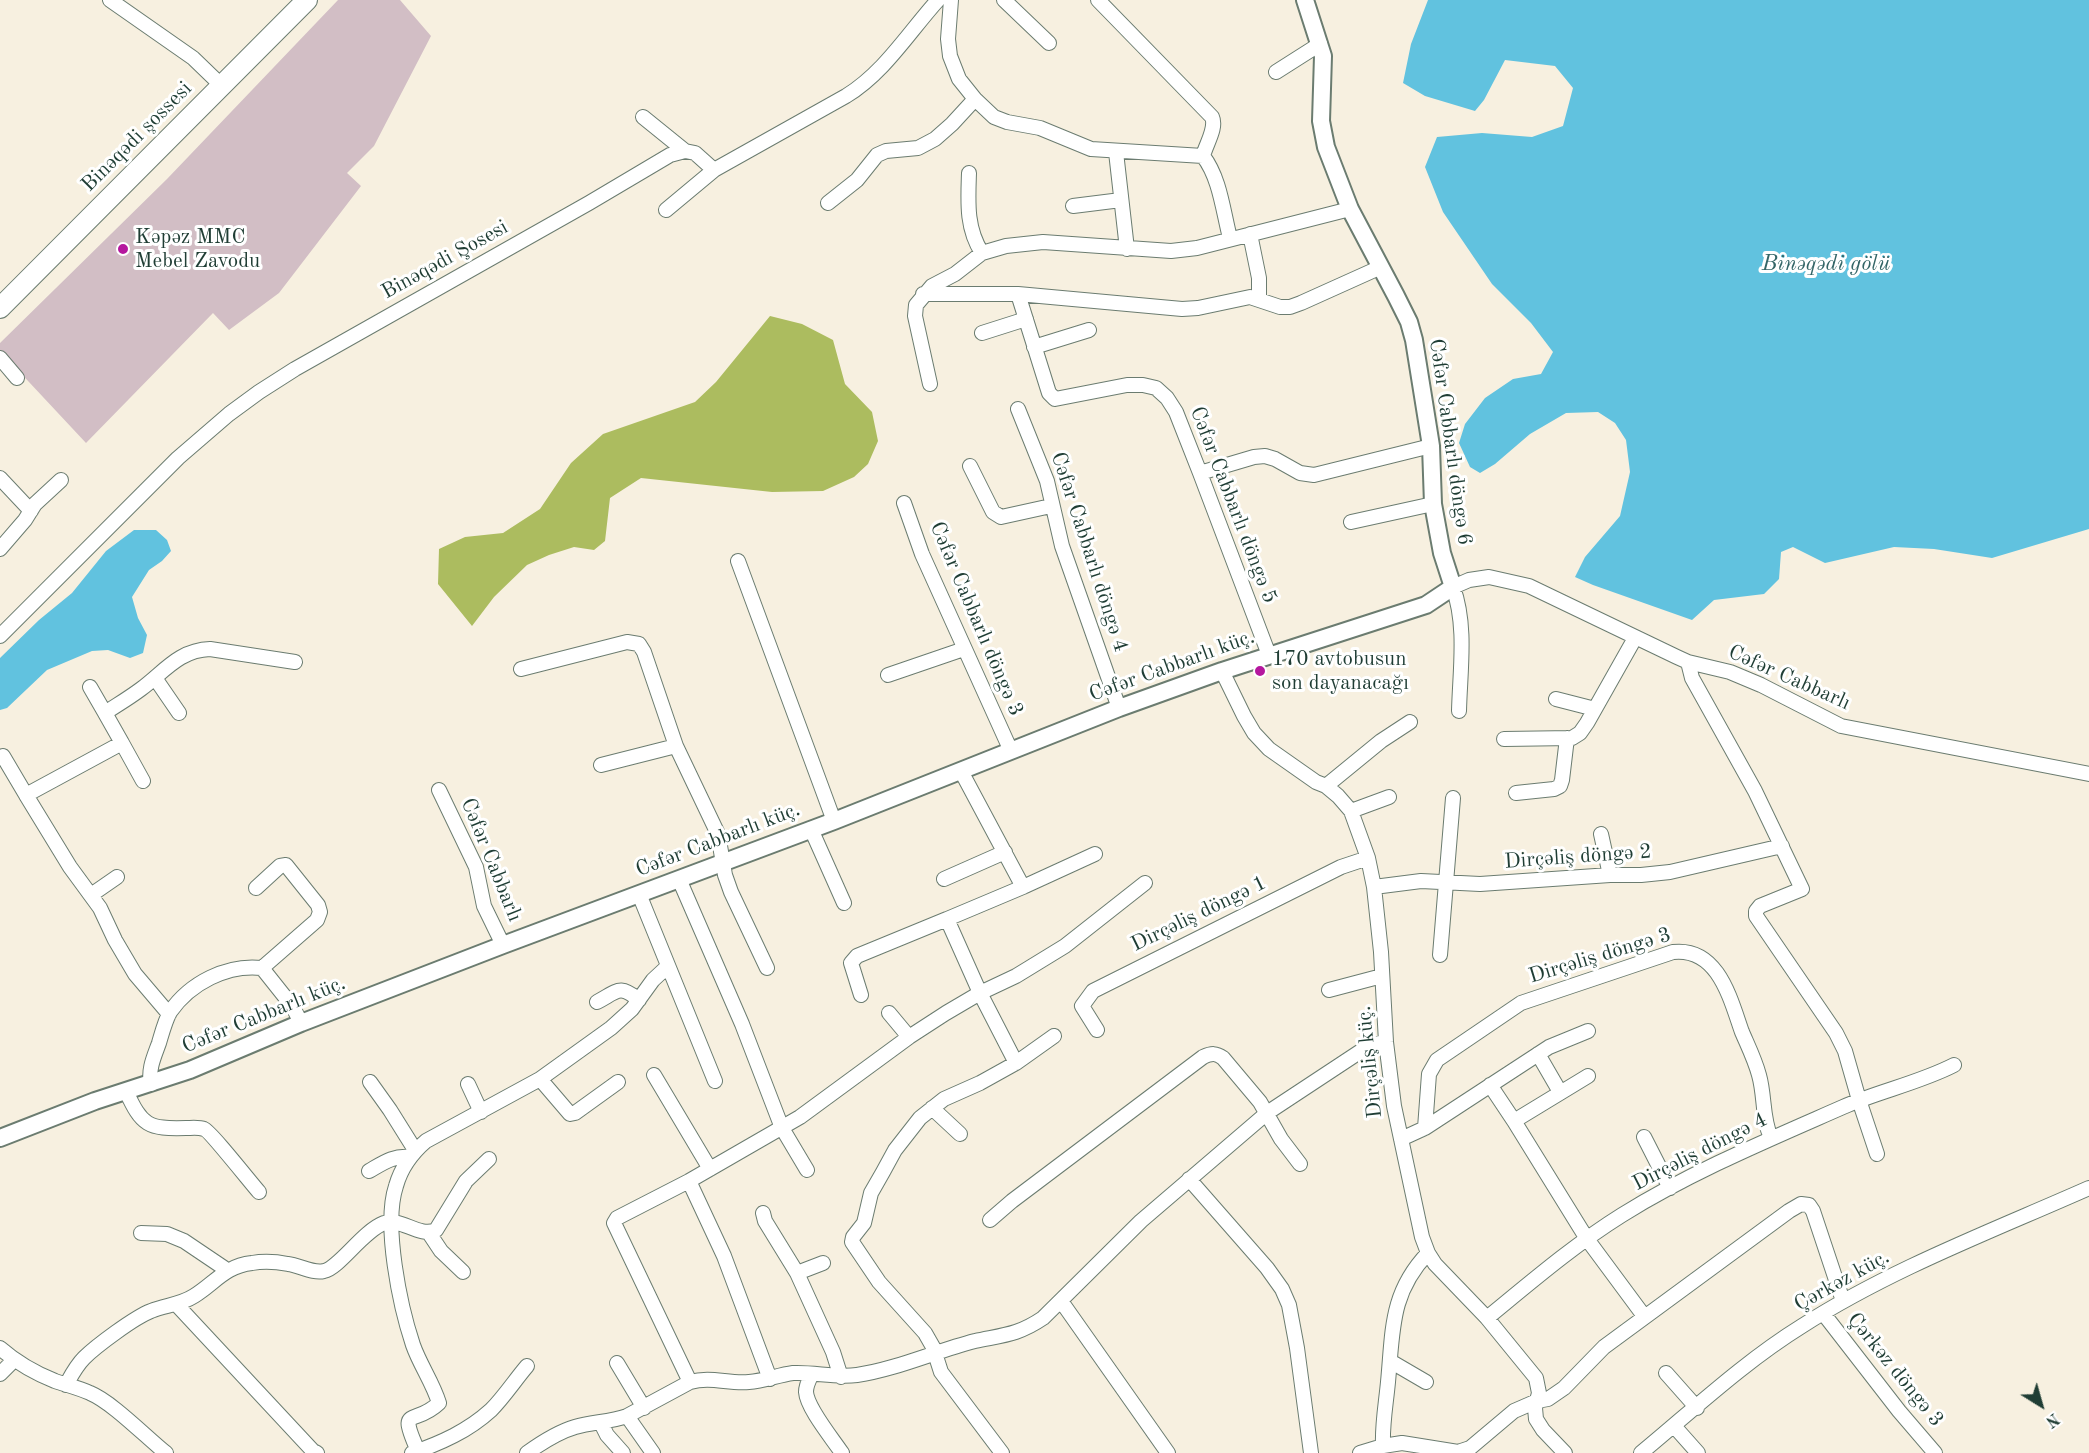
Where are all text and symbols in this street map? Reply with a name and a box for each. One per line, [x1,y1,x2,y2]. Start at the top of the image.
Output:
street label: Binəqədi şossesi [76,76,198,198]
street label: Binəqədi Şosesi [377,215,513,305]
place label: Kəpəz MMC Mebel Zavodu [135,224,260,274]
marker: Kəpəz MMC Mebel Zavodu [116,242,130,256]
water label: Binəqədi gölü [1762,251,1890,277]
street label: Cəfər Cabbarlı döngə 6 [1423,337,1477,547]
street label: Cəfər Cabbarlı döngə 5 [1184,403,1282,607]
street label: Cəfər Cabbarlı döngə 4 [1045,449,1133,655]
street label: Cəfər Cabbarlı döngə 3 [924,518,1028,720]
street label: Cəfər Cabbarlı küç. [1086,624,1258,708]
street label: Cəfər Cabbarlı [1724,640,1854,716]
place label: 170 avtobusun son dayanacağı [1272,646,1409,696]
marker: 170 avtobusun son dayanacağı [1253,664,1267,678]
street label: Cəfər Cabbarlı [455,795,527,925]
street label: Cəfər Cabbarlı küç. [632,797,804,883]
street label: Dirçəliş döngə 2 [1504,839,1652,875]
street label: Dirçəliş döngə 1 [1127,870,1271,958]
street label: Dirçəliş döngə 3 [1526,922,1674,990]
street label: Cəfər Cabbarlı küç. [179,971,349,1059]
street label: Dirçəliş küç. [1352,1005,1388,1119]
street label: Dirçəliş döngə 4 [1629,1107,1771,1197]
street label: Çərkəz küç. [1790,1244,1894,1318]
street label: Çərkəz döngə 3 [1841,1308,1949,1432]
north arrow [2011,1375,2071,1435]
text: N [2042,1409,2062,1429]

